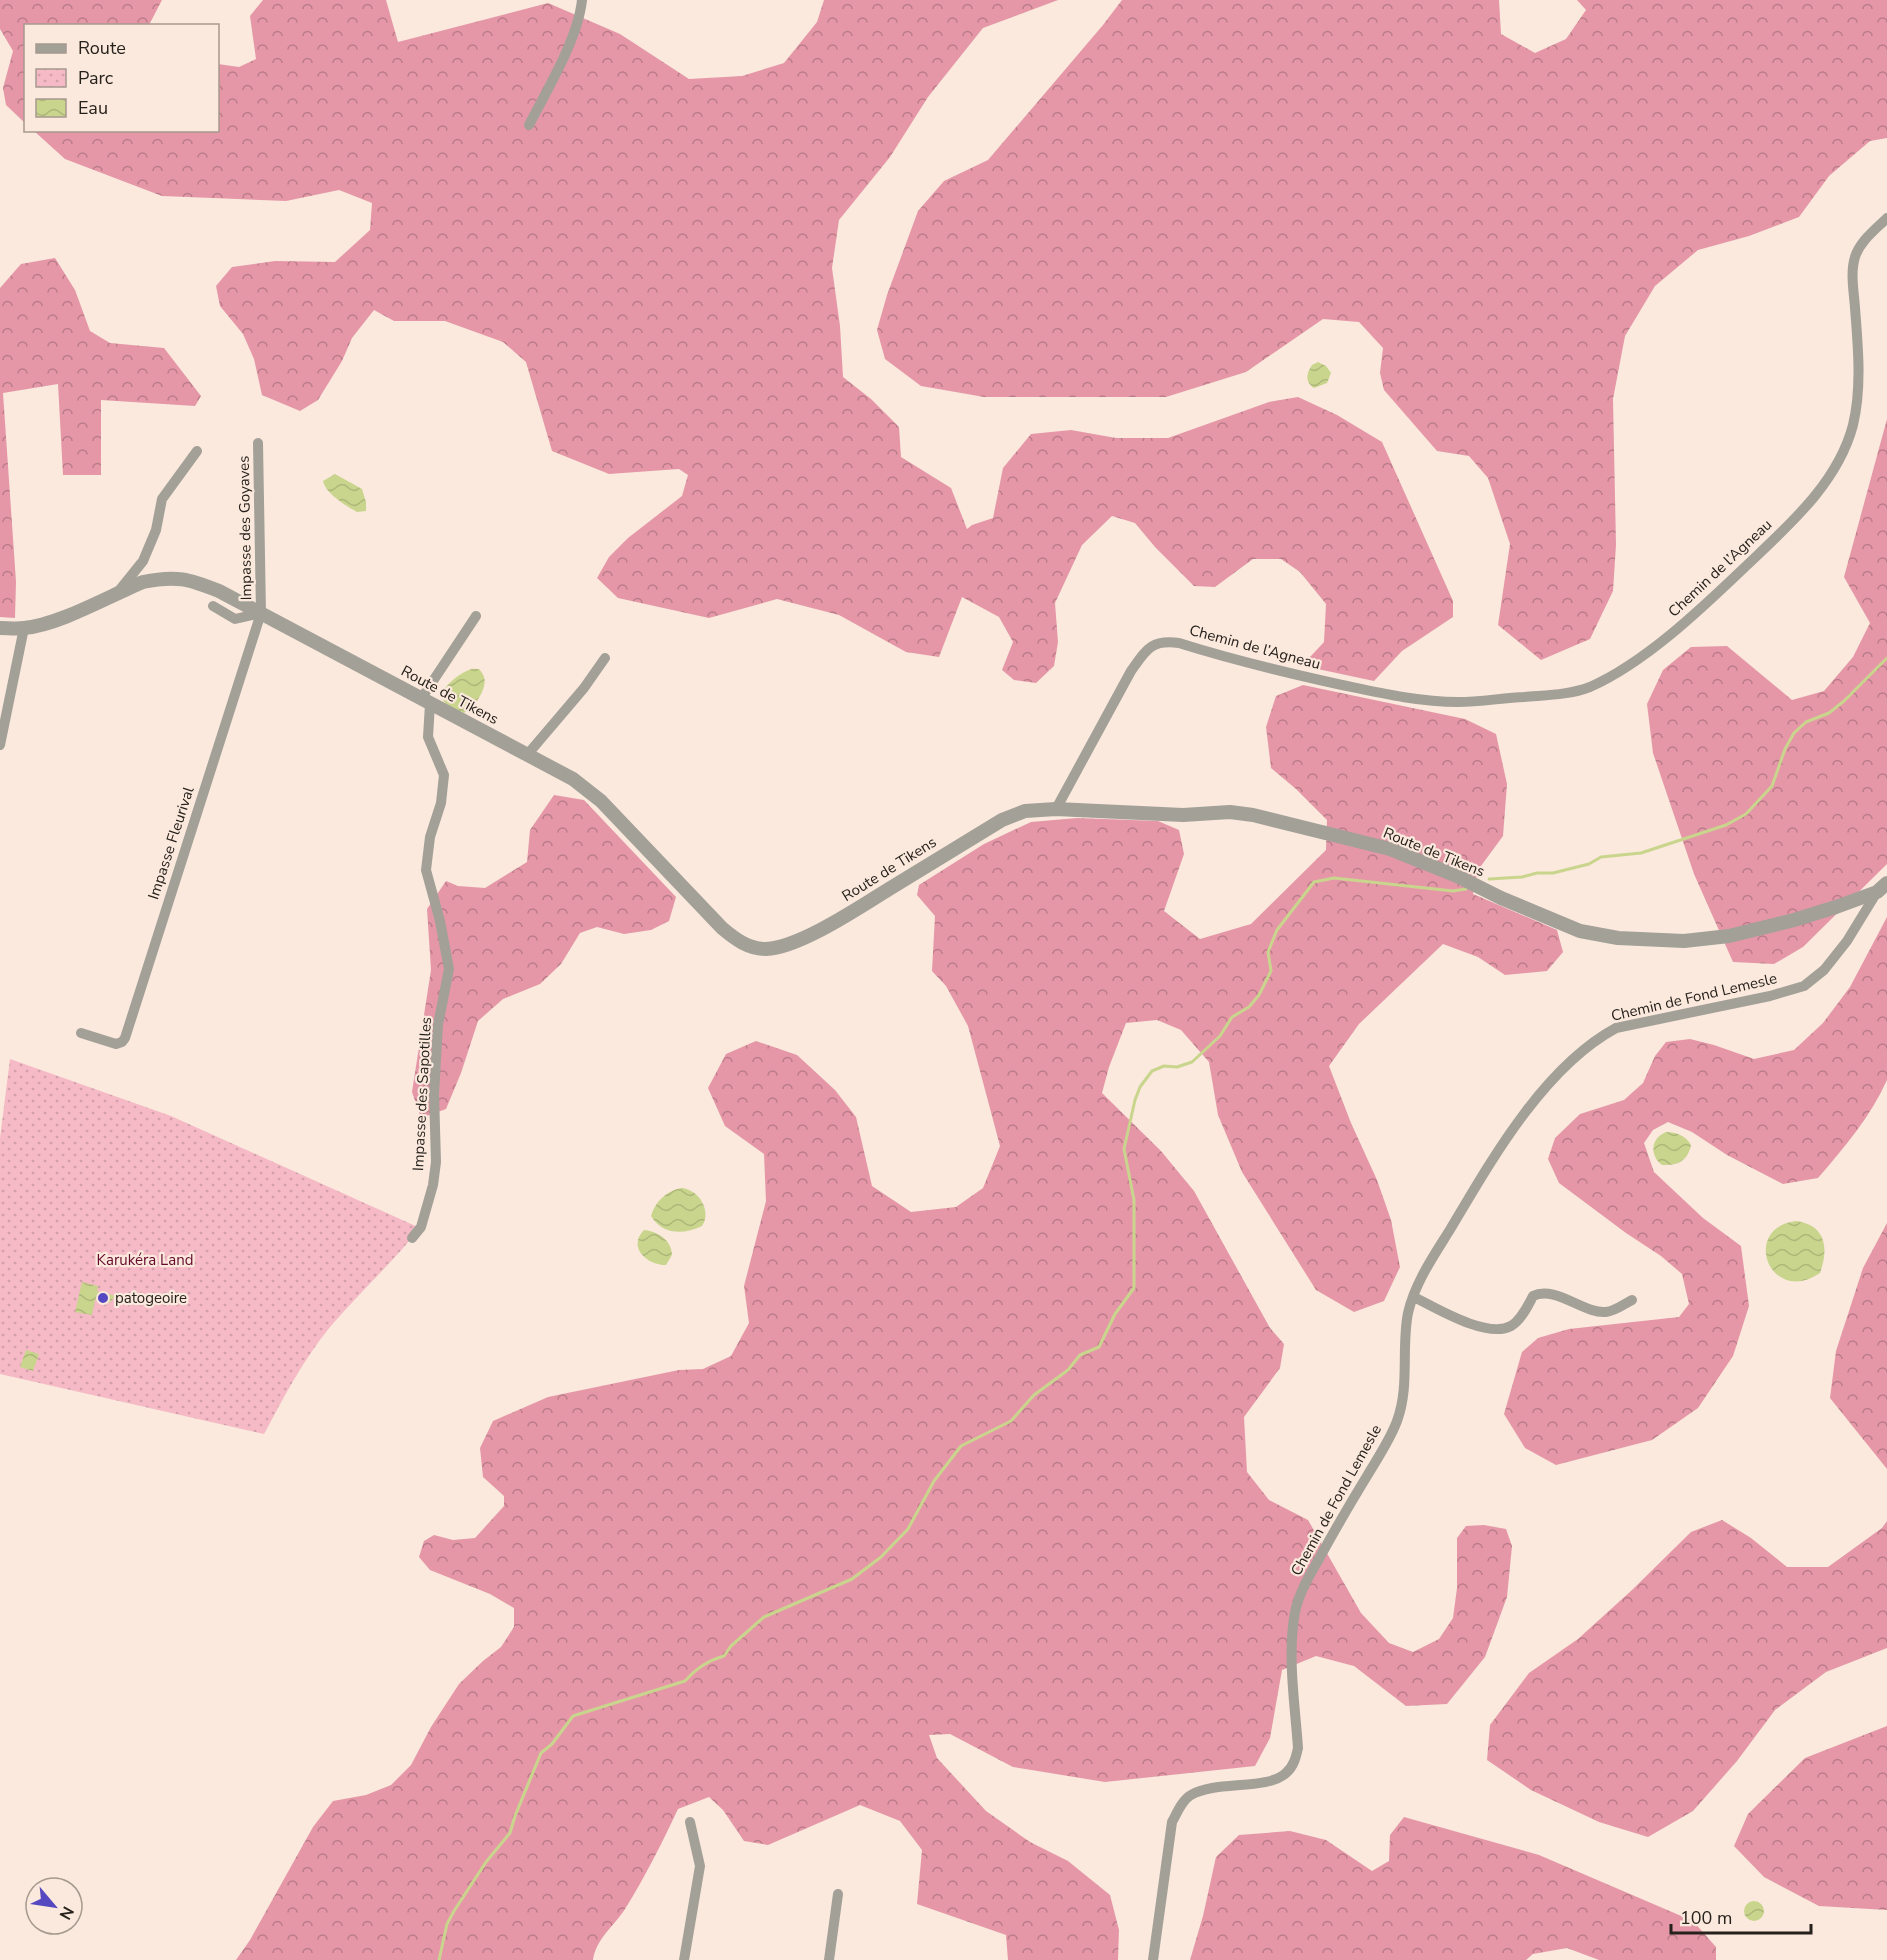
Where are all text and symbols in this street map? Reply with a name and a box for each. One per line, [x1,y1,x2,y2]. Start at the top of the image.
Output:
legend [24,24,219,132]
text: Route [78,36,126,60]
text: Parc [78,66,113,90]
text: Eau [78,96,108,120]
street label: Impasse des Goyaves [234,455,256,601]
street label: Chemin de l’Agneau [1664,515,1776,621]
street label: Chemin de l’Agneau [1187,620,1323,674]
street label: Route de Tikens [398,661,502,729]
street label: Impasse Fleurival [143,784,199,902]
street label: Route de Tikens [1380,823,1488,881]
street label: Route de Tikens [838,832,940,906]
street label: Chemin de Fond Lemesle [1609,968,1779,1026]
street label: Impasse des Sapotilles [408,1016,436,1172]
park label: Karukéra Land [97,1250,193,1270]
place label: patogeoire [115,1288,187,1308]
marker: patogeoire [96,1291,110,1305]
street label: Chemin de Fond Lemesle [1286,1421,1386,1579]
north arrow [24,1876,84,1936]
scale bar [1671,1897,1810,1935]
text: N [54,1902,79,1923]
text: 100 m [1680,1906,1732,1930]

